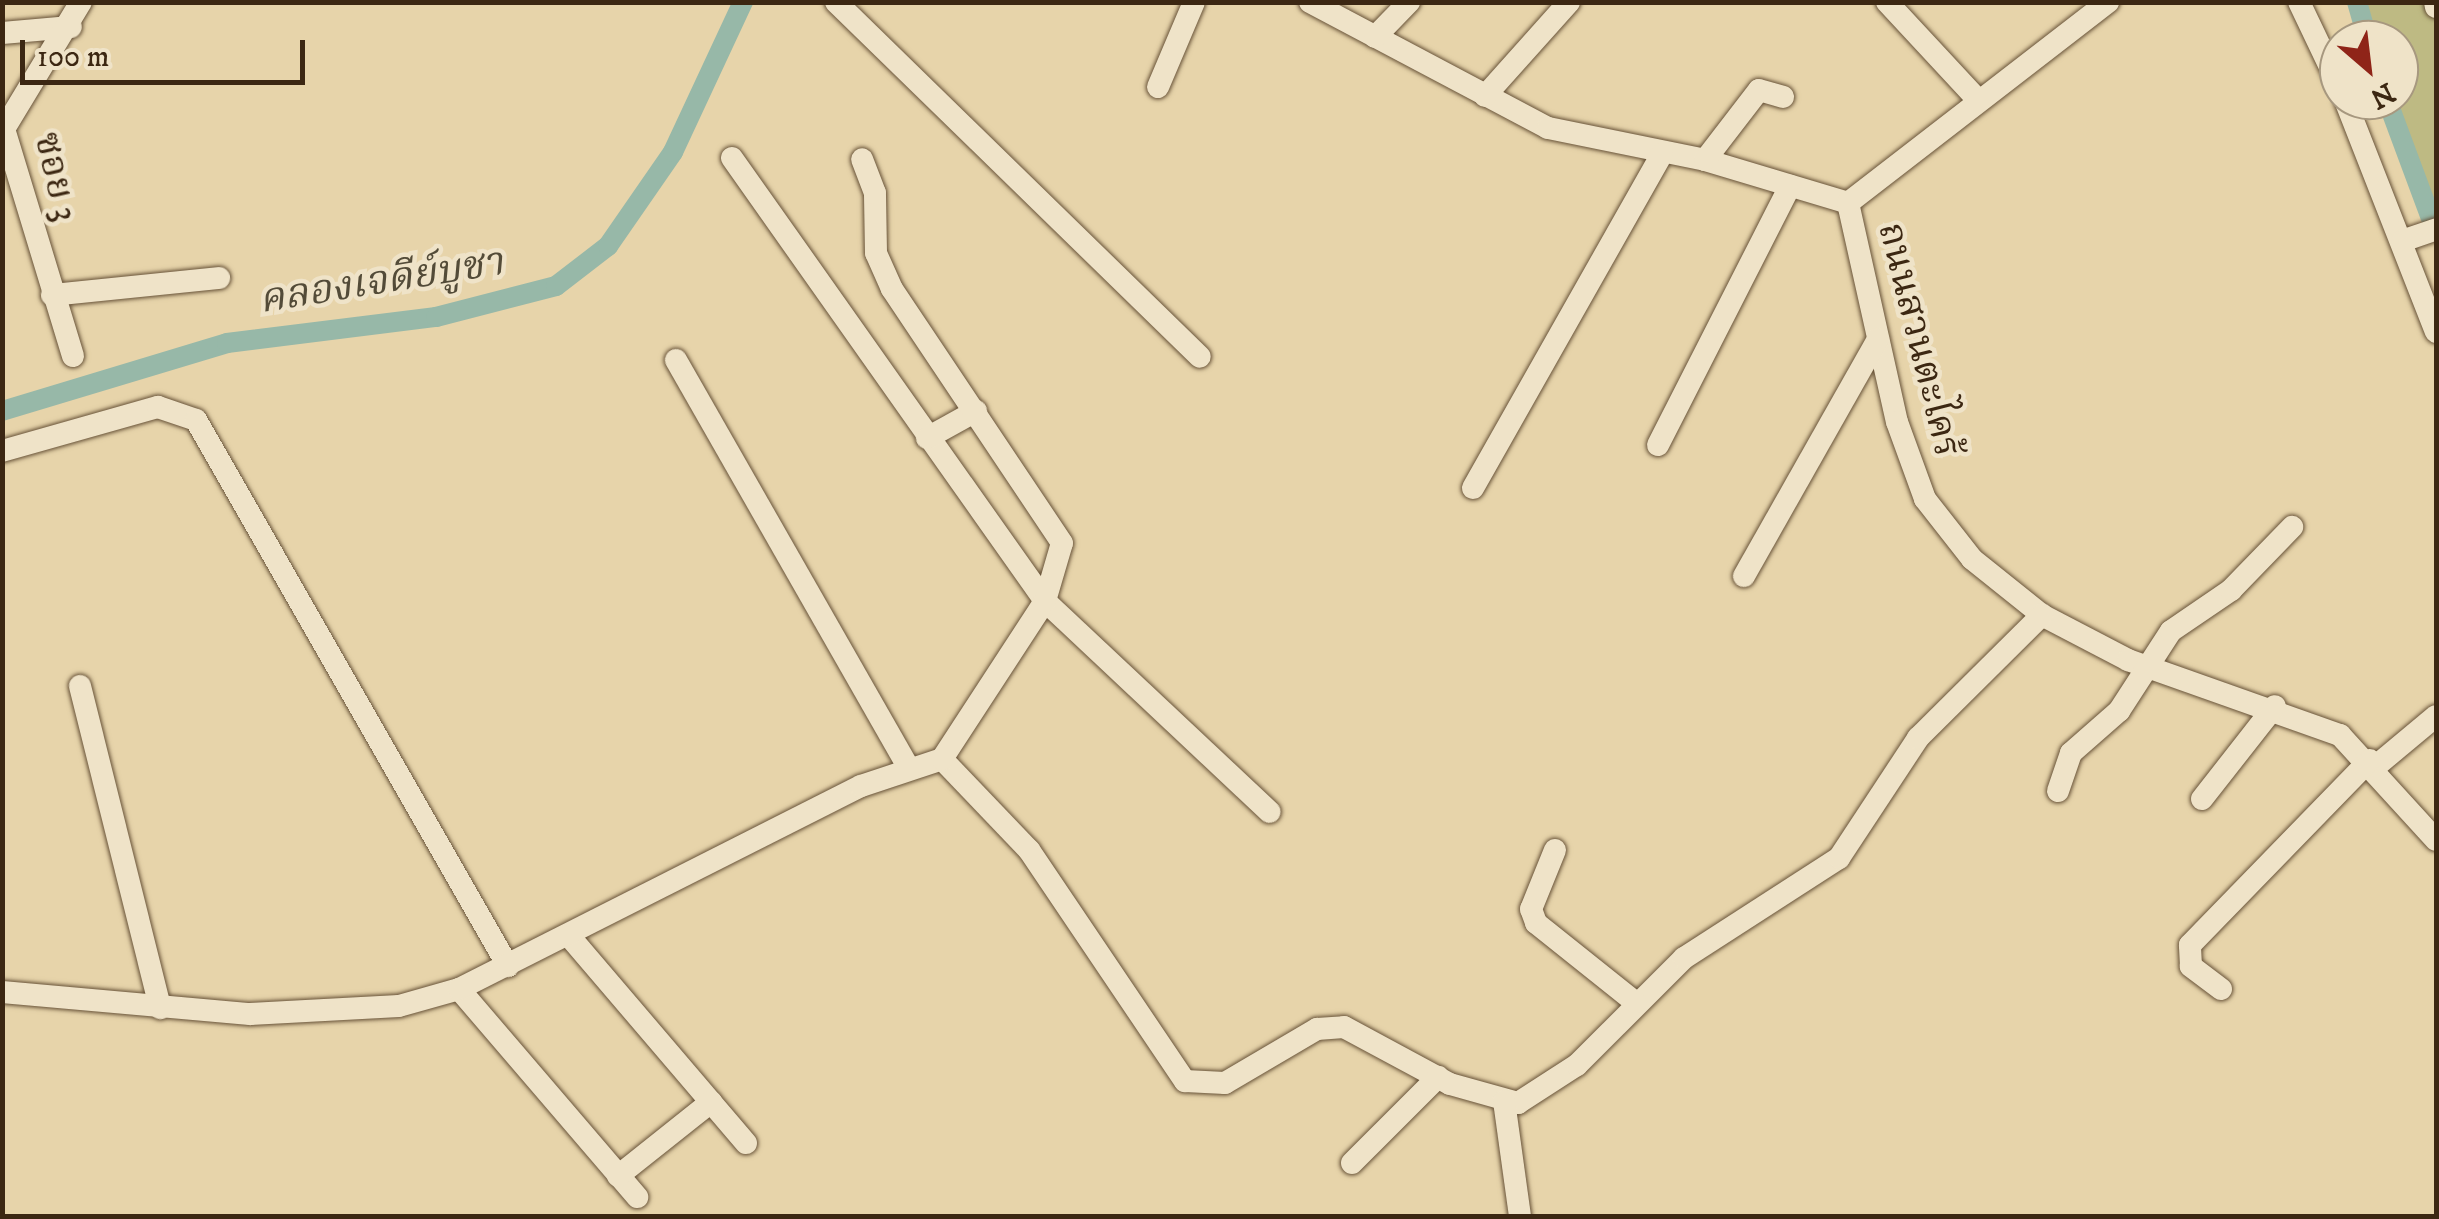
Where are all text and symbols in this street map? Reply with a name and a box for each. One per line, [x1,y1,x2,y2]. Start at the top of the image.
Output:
scale bar [25,20,310,82]
north arrow [2319,20,2419,120]
text: 100 m [37,39,109,76]
text: N [2364,74,2401,116]
street label: ซอย 3 [23,128,87,226]
street label: ถนนสวนตะไคร้ [1867,218,1969,462]
water label: คลองเจดีย์บูชา [256,239,506,325]

